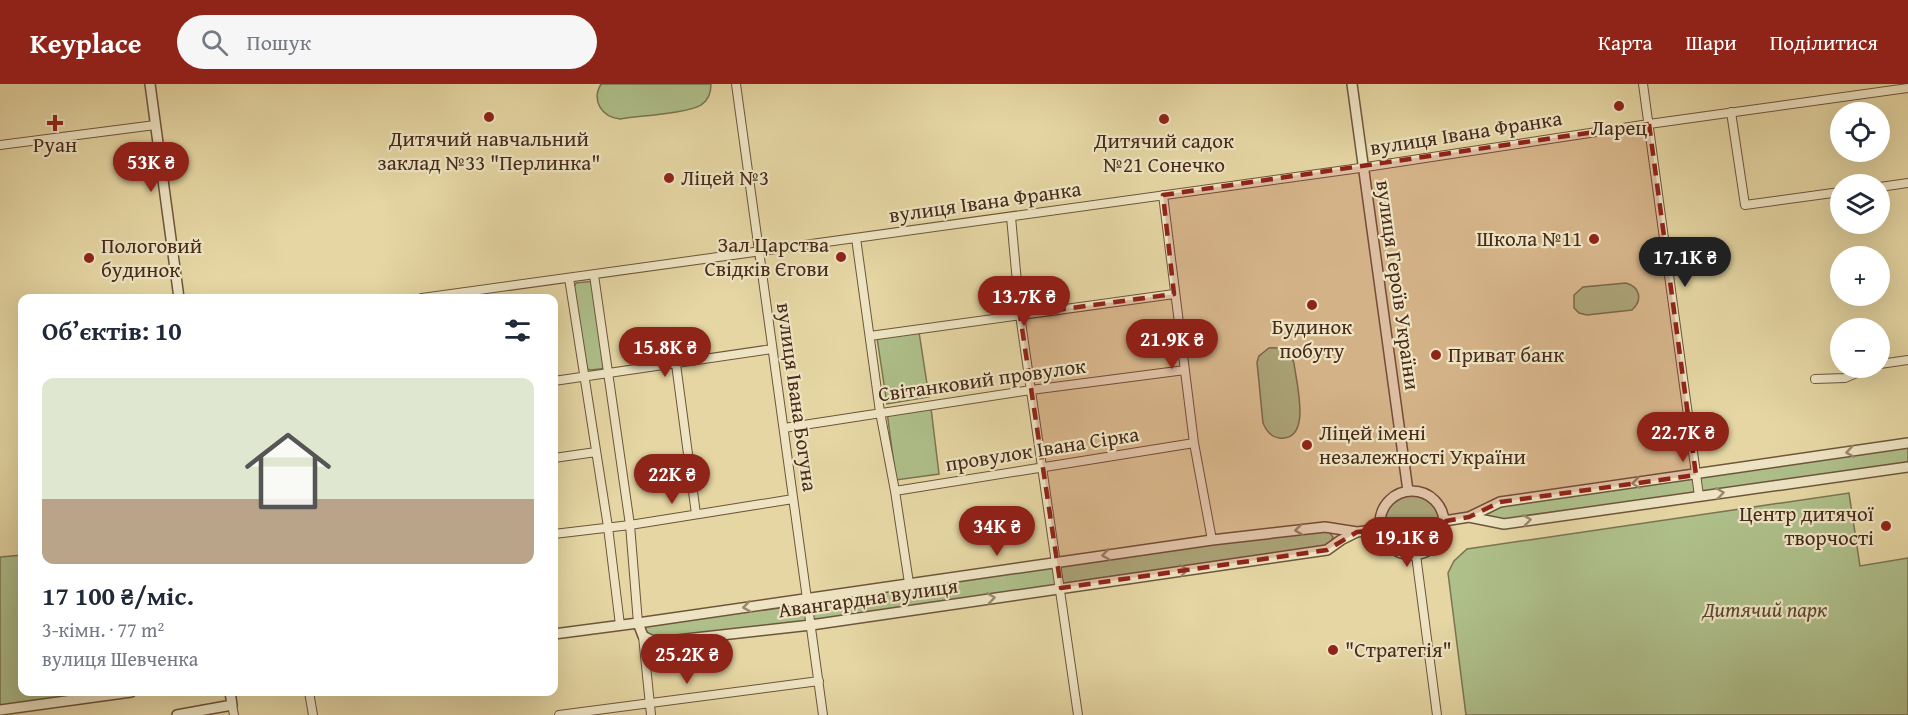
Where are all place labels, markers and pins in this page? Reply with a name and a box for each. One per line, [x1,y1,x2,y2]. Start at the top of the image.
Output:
marker: Ларец [1612,99,1626,113]
marker: Дитячий навчальний заклад №33 "Перлинка" [482,110,496,124]
marker: Дитячий садок №21 Сонечко [1157,112,1171,126]
place label: Ларец [1591,112,1647,143]
marker: Руан [48,116,62,130]
place label: Дитячий навчальний заклад №33 "Перлинка" [378,123,600,178]
place label: Дитячий садок №21 Сонечко [1093,125,1234,180]
place label: Руан [33,129,77,160]
pin: 53K ₴ [109,142,193,193]
place label: Ліцей №3 [681,162,769,193]
marker: Ліцей №3 [662,171,676,185]
place label: Школа №11 [1476,223,1582,254]
place label: Зал Царства Свідків Єгови [704,229,829,284]
place label: Пологовий будинок [101,230,202,285]
marker: Школа №11 [1587,232,1601,246]
pin: 17.1K ₴ [1630,237,1740,288]
marker: Зал Царства Свідків Єгови [834,250,848,264]
marker: Пологовий будинок [82,251,96,265]
pin: 13.7K ₴ [969,276,1079,327]
marker: Будинок побуту [1305,298,1319,312]
place label: Будинок побуту [1272,311,1352,366]
pin: 21.9K ₴ [1117,319,1227,370]
pin: 15.8K ₴ [610,327,720,378]
place label: Приват банк [1448,339,1564,370]
marker: Приват банк [1429,348,1443,362]
pin: 22.7K ₴ [1628,412,1738,463]
place label: Ліцей імені незалежності України [1319,417,1526,472]
marker: Ліцей імені незалежності України [1300,438,1314,452]
pin: 22K ₴ [630,454,714,505]
place label: Центр дитячої творчості [1739,498,1875,553]
pin: 34K ₴ [955,506,1039,557]
pin: 19.1K ₴ [1352,517,1462,568]
marker: Центр дитячої творчості [1879,519,1893,533]
pin: 25.2K ₴ [632,634,742,685]
place label: "Стратегія" [1345,634,1452,665]
marker: "Стратегія" [1326,643,1340,657]

